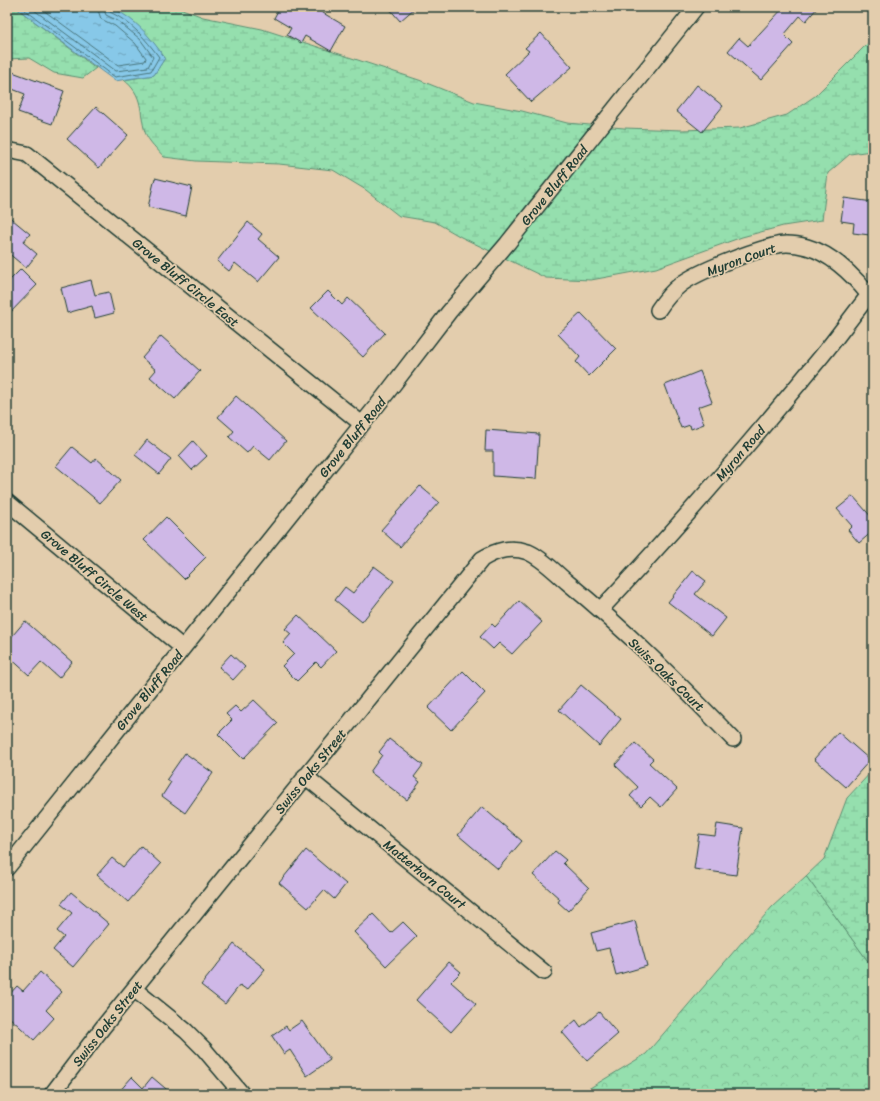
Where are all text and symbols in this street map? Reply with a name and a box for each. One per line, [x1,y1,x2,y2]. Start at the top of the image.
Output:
street label: Grove Bluff Road [515,139,595,231]
street label: Grove Bluff Circle East [127,232,245,333]
street label: Myron Court [703,236,779,283]
street label: Grove Bluff Road [313,391,393,483]
street label: Myron Road [710,419,772,486]
street label: Grove Bluff Circle West [36,523,154,628]
street label: Swiss Oaks Court [623,632,711,717]
street label: Grove Bluff Road [110,644,190,736]
street label: Swiss Oaks Street [269,723,352,819]
street label: Matterhorn Court [378,834,472,916]
street label: Swiss Oaks Street [66,975,149,1072]

